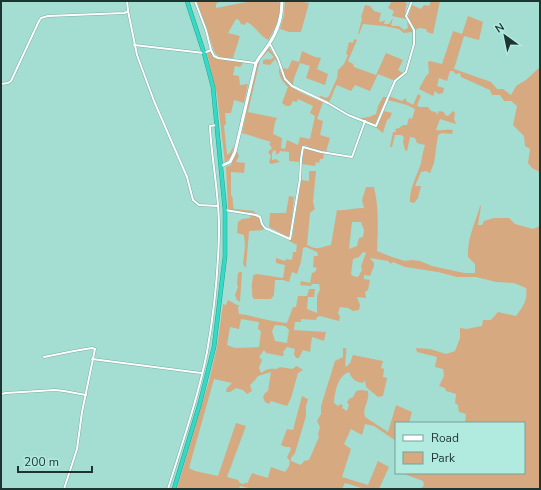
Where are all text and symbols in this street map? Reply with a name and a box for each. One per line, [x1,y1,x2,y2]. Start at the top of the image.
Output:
north arrow [485,16,525,56]
text: N [492,20,507,37]
legend [395,422,525,474]
text: Road [431,430,459,446]
scale bar [18,448,92,474]
text: Park [431,450,456,466]
text: 200 m [24,454,59,470]

